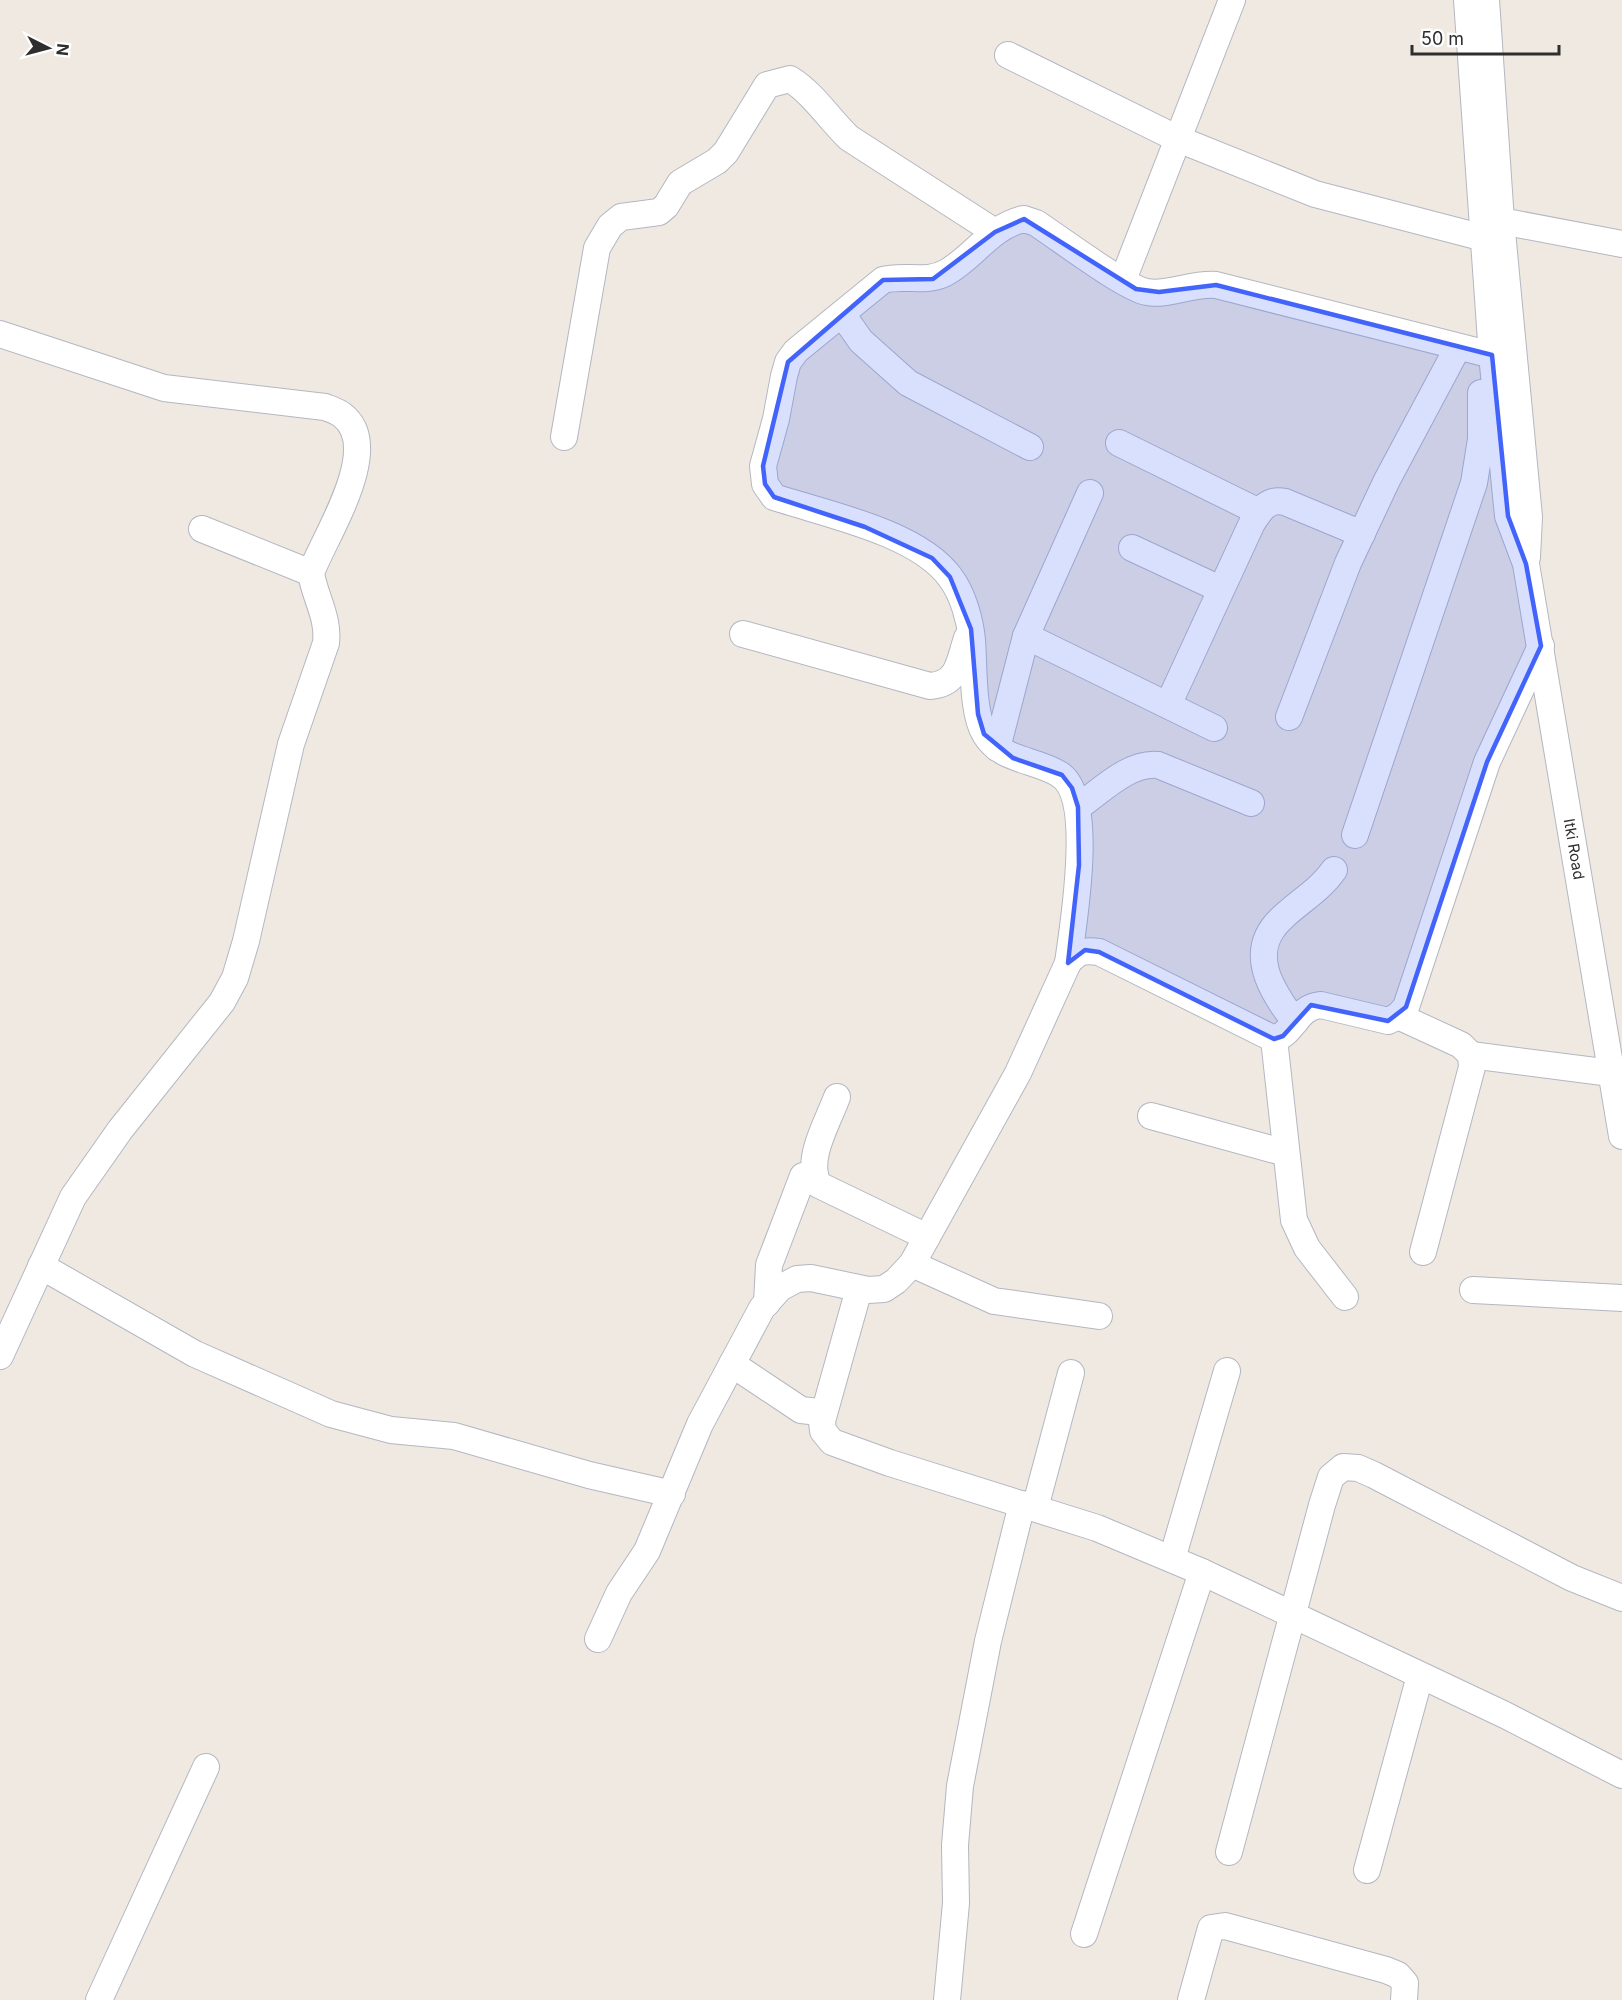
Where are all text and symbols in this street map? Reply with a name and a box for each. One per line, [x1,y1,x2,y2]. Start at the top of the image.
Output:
north arrow [18,18,78,78]
scale bar [1412,18,1559,56]
text: 50 m [1421,28,1464,49]
text: N [52,42,74,57]
street label: Itki Road [1560,817,1589,881]

